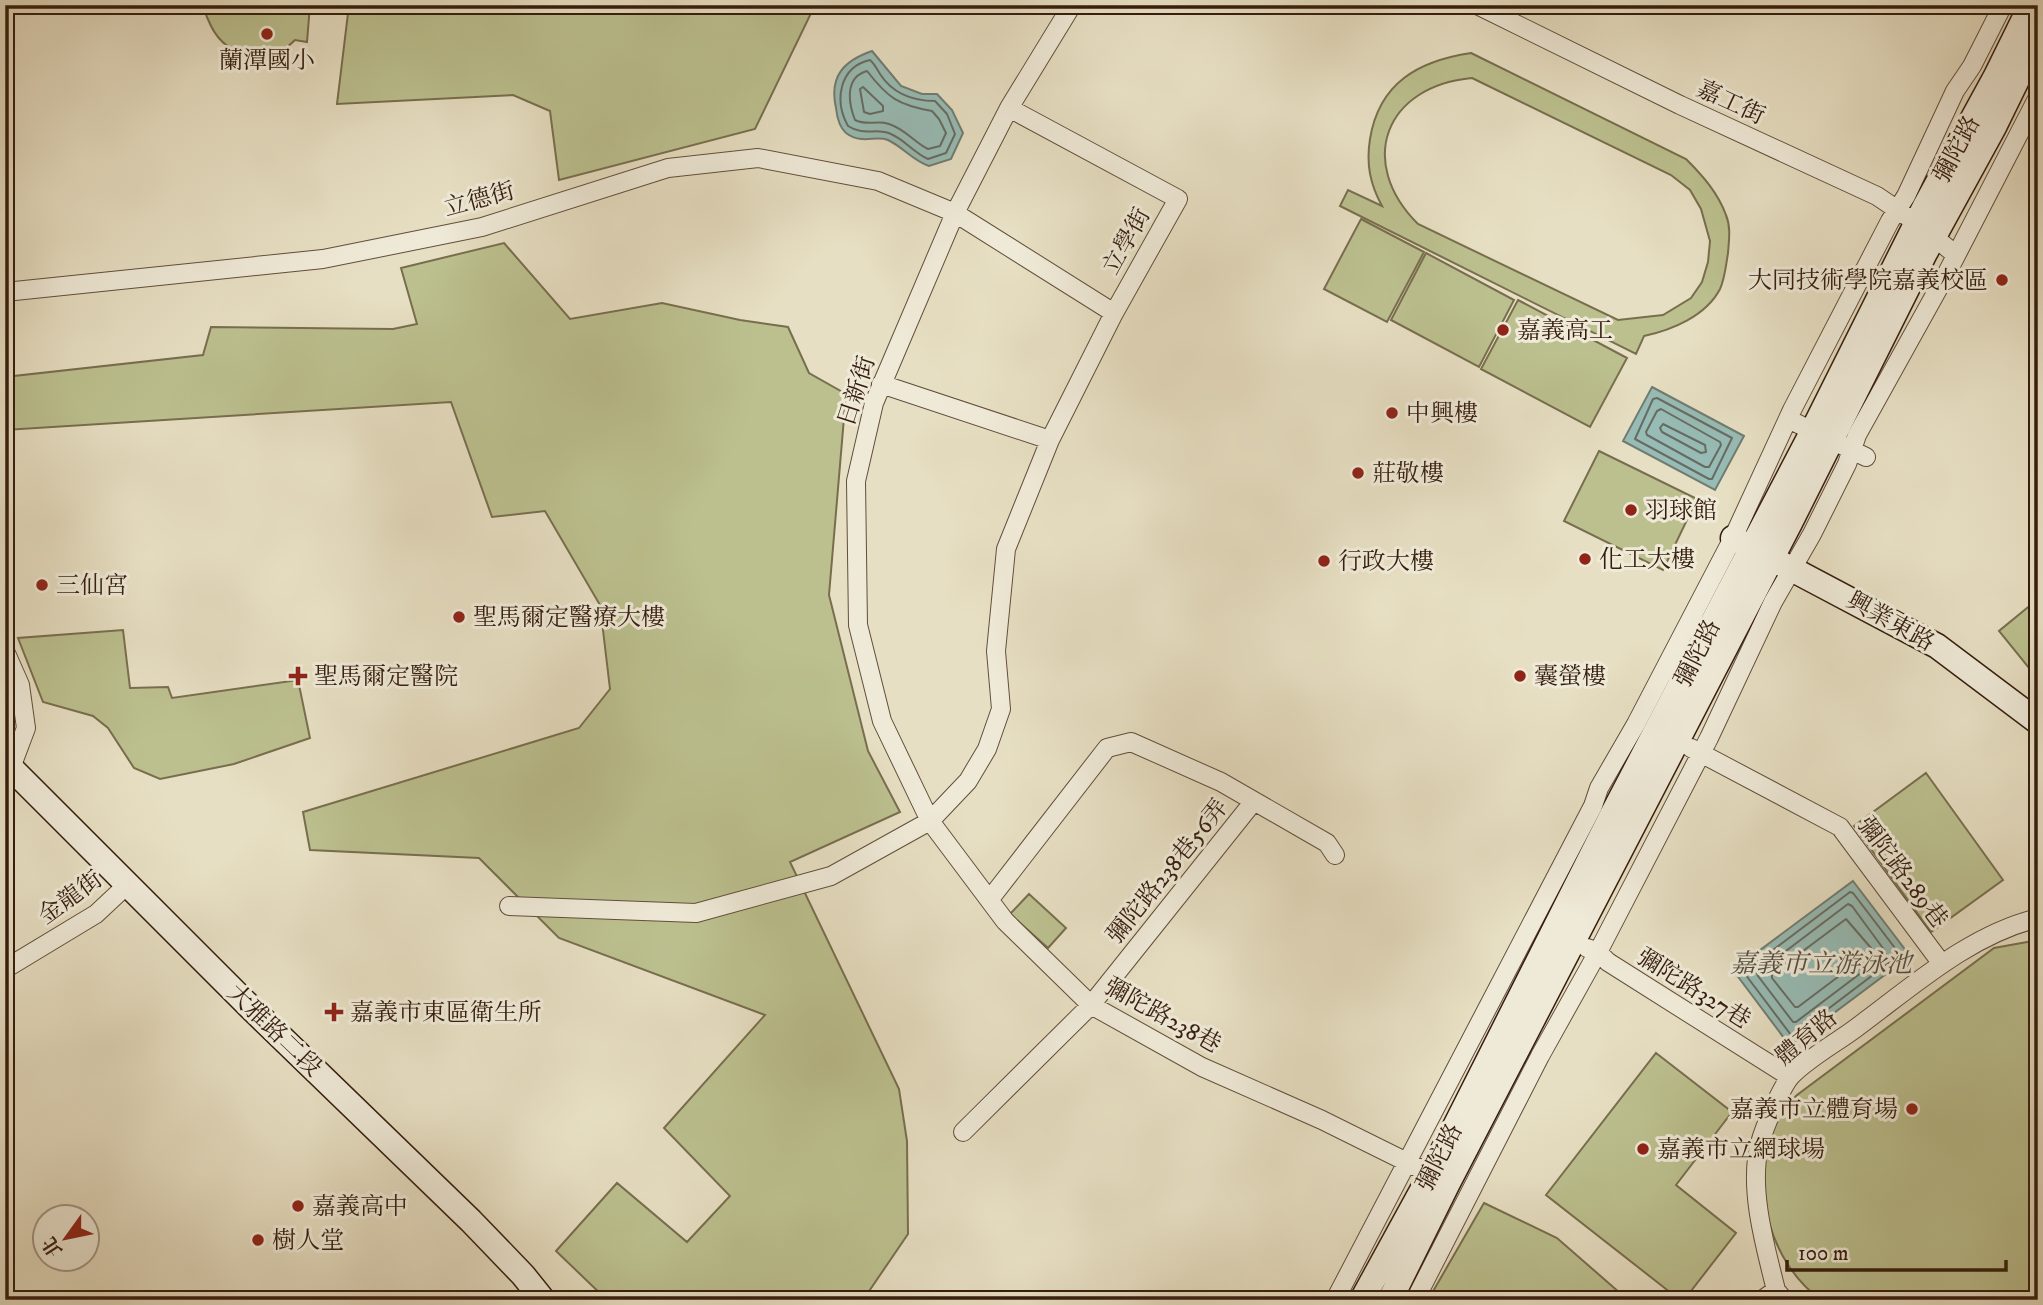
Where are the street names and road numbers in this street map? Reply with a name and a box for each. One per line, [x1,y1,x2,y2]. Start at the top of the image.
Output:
street label: 嘉工街 [1692,74,1770,132]
street label: 彌陀路 [1927,111,1987,188]
street label: 立德街 [441,176,518,224]
street label: 立學街 [1096,203,1157,280]
street label: 日新街 [832,352,882,430]
street label: 興業東路 [1841,585,1940,658]
street label: 彌陀路 [1668,615,1728,692]
street label: 彌陀路238巷56弄 [1100,793,1235,950]
street label: 彌陀路289巷 [1851,811,1954,934]
street label: 金龍街 [33,865,109,931]
street label: 彌陀路327巷 [1631,942,1756,1036]
street label: 彌陀路238巷 [1099,972,1226,1060]
street label: 大雅路二段 [221,978,328,1083]
street label: 體育路 [1769,1003,1844,1072]
street label: 彌陀路 [1410,1119,1470,1196]

